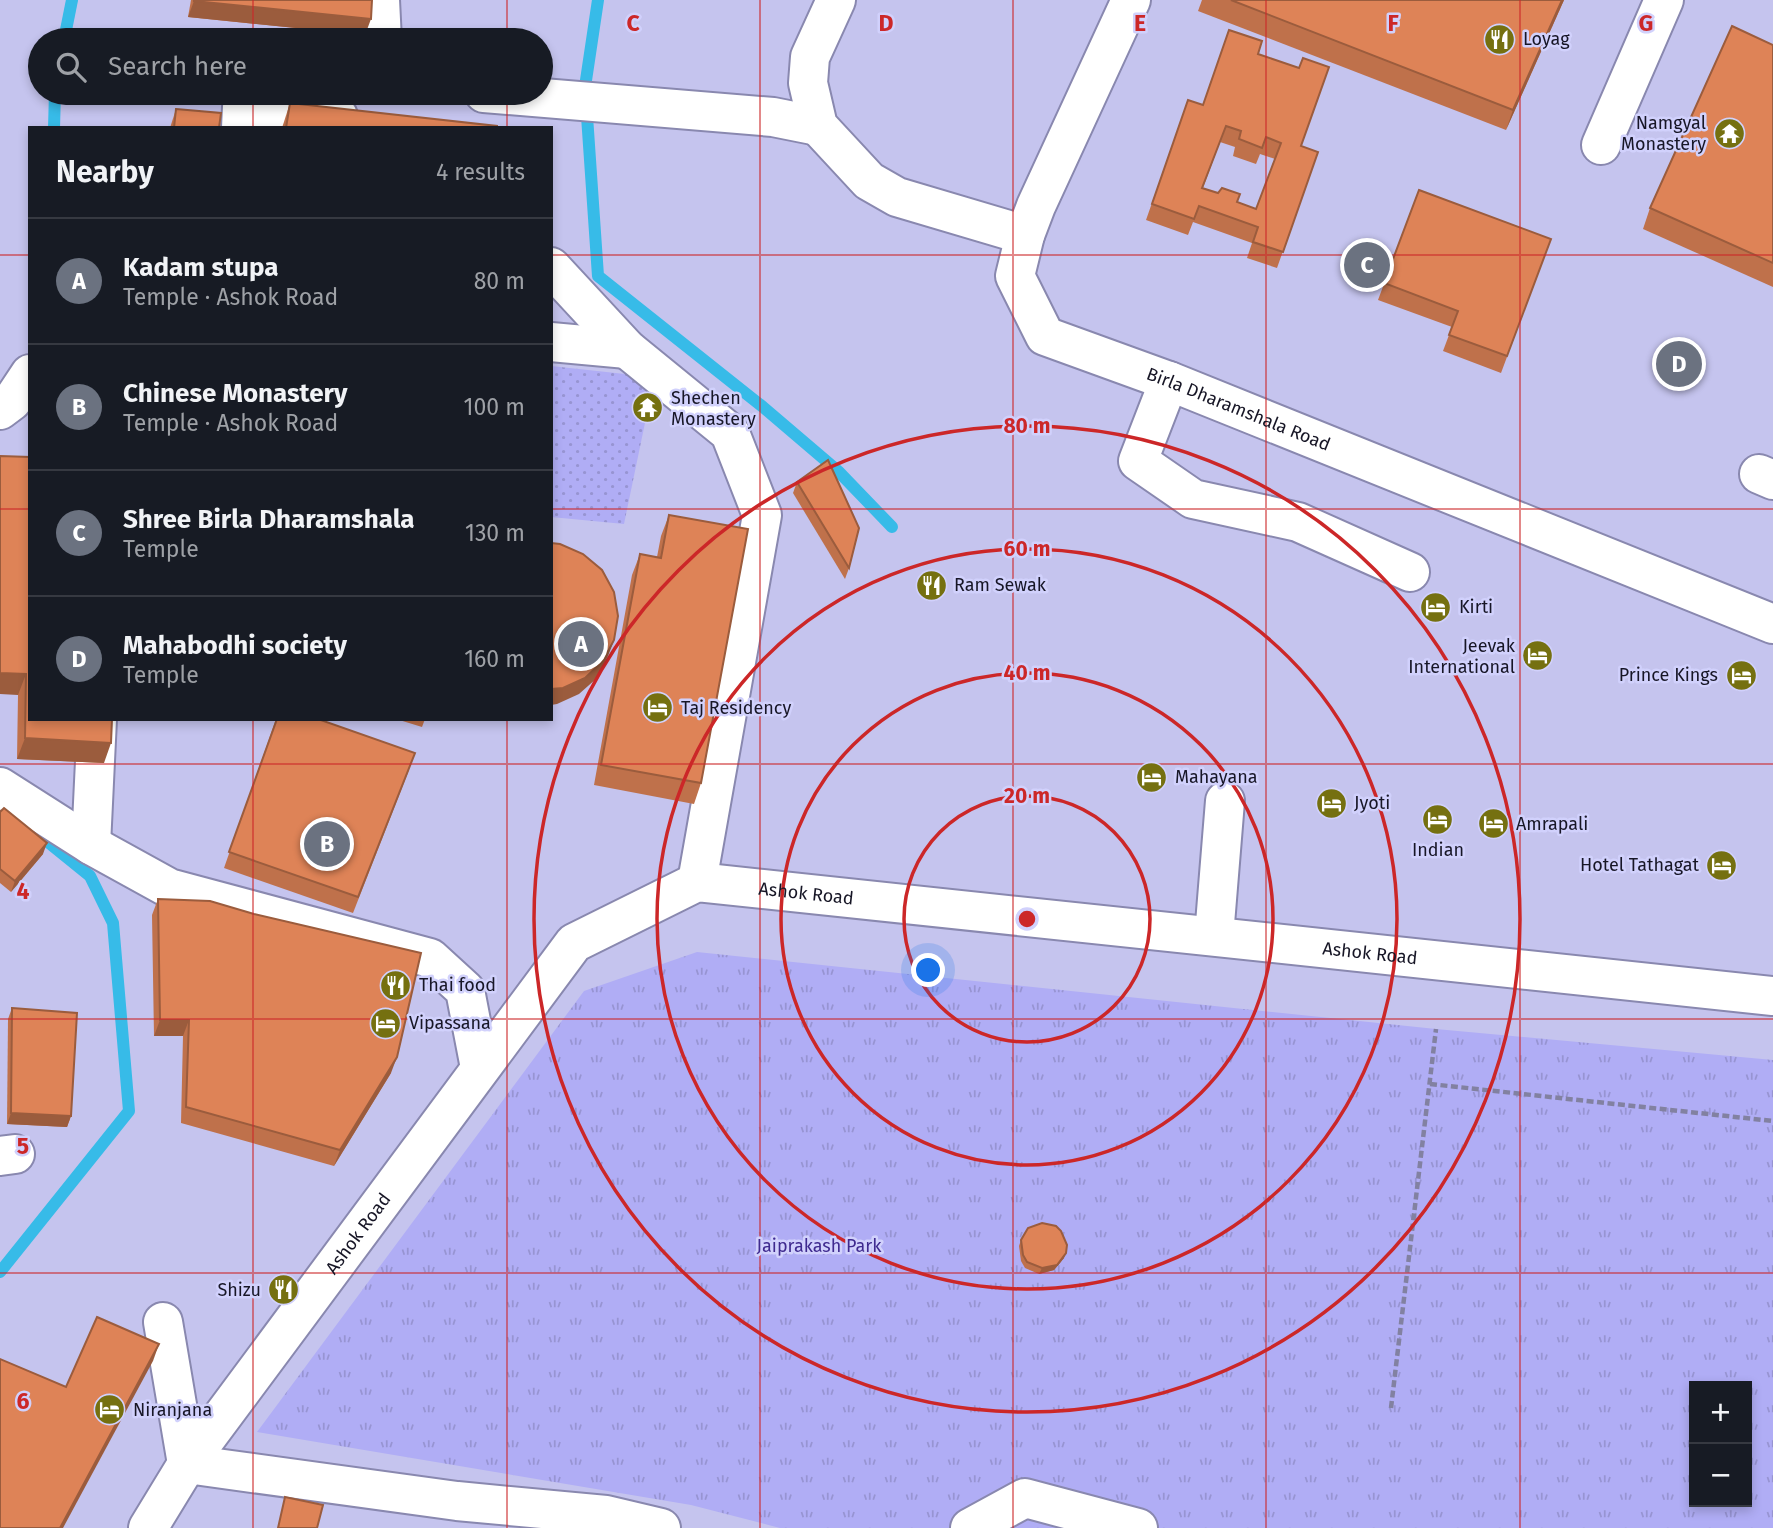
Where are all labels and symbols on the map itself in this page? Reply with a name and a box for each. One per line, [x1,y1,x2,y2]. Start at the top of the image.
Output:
text: C [626,9,640,37]
text: D [879,9,894,37]
text: E [1134,9,1146,37]
text: F [1387,9,1399,37]
text: G [1639,9,1653,37]
restaurant icon: Loyag [1483,22,1517,56]
place label: Loyag [1523,28,1570,50]
place label: Namgyal Monastery [1621,112,1706,155]
temple icon: Namgyal Monastery [1712,116,1746,150]
pin: C [1344,239,1390,291]
pin: D [1656,338,1702,390]
street label: Birla Dharamshala Road [1143,363,1334,456]
place label: Shechen Monastery [671,387,756,430]
temple icon: Shechen Monastery [631,391,665,425]
text: 80 m [1003,413,1051,439]
text: 60 m [1004,536,1050,562]
restaurant icon: Ram Sewak [914,568,948,602]
place label: Ram Sewak [954,574,1047,596]
hotel icon: Kirti [1419,590,1453,624]
place label: Kirti [1459,596,1493,618]
pin: A [558,618,604,670]
place label: Jeevak International [1408,635,1516,678]
hotel icon: Jeevak International [1521,639,1555,673]
hotel icon: Prince Kings [1724,658,1758,692]
text: 40 m [1004,660,1050,686]
place label: Prince Kings [1619,664,1718,686]
hotel icon: Taj Residency [641,691,675,725]
place label: Taj Residency [681,697,791,719]
hotel icon: Mahayana [1135,760,1169,794]
place label: Mahayana [1175,766,1258,788]
text: 20 m [1004,783,1050,809]
hotel icon: Jyoti [1314,786,1348,820]
place label: Jyoti [1354,792,1390,814]
hotel icon: Indian [1421,802,1455,836]
hotel icon: Amrapali [1476,807,1510,841]
place label: Amrapali [1516,813,1588,835]
pin: B [304,818,350,870]
place label: Indian [1412,839,1464,861]
hotel icon: Hotel Tathagat [1705,848,1739,882]
place label: Hotel Tathagat [1580,854,1699,876]
text: 4 [17,877,30,905]
street label: Ashok Road [758,878,855,910]
centre of rings [1015,907,1039,931]
street label: Ashok Road [1321,937,1419,969]
your location [911,953,945,987]
restaurant icon: Thai food [379,968,413,1002]
place label: Thai food [419,974,496,996]
hotel icon: Vipassana [369,1006,403,1040]
place label: Vipassana [409,1012,491,1034]
text: 5 [17,1132,29,1160]
street label: Ashok Road [321,1189,395,1278]
park label: Jaiprakash Park [757,1235,882,1257]
restaurant icon: Shizu [267,1273,301,1307]
place label: Shizu [217,1279,261,1301]
text: 6 [17,1387,30,1415]
hotel icon: Niranjana [93,1393,127,1427]
place label: Niranjana [133,1399,212,1421]

